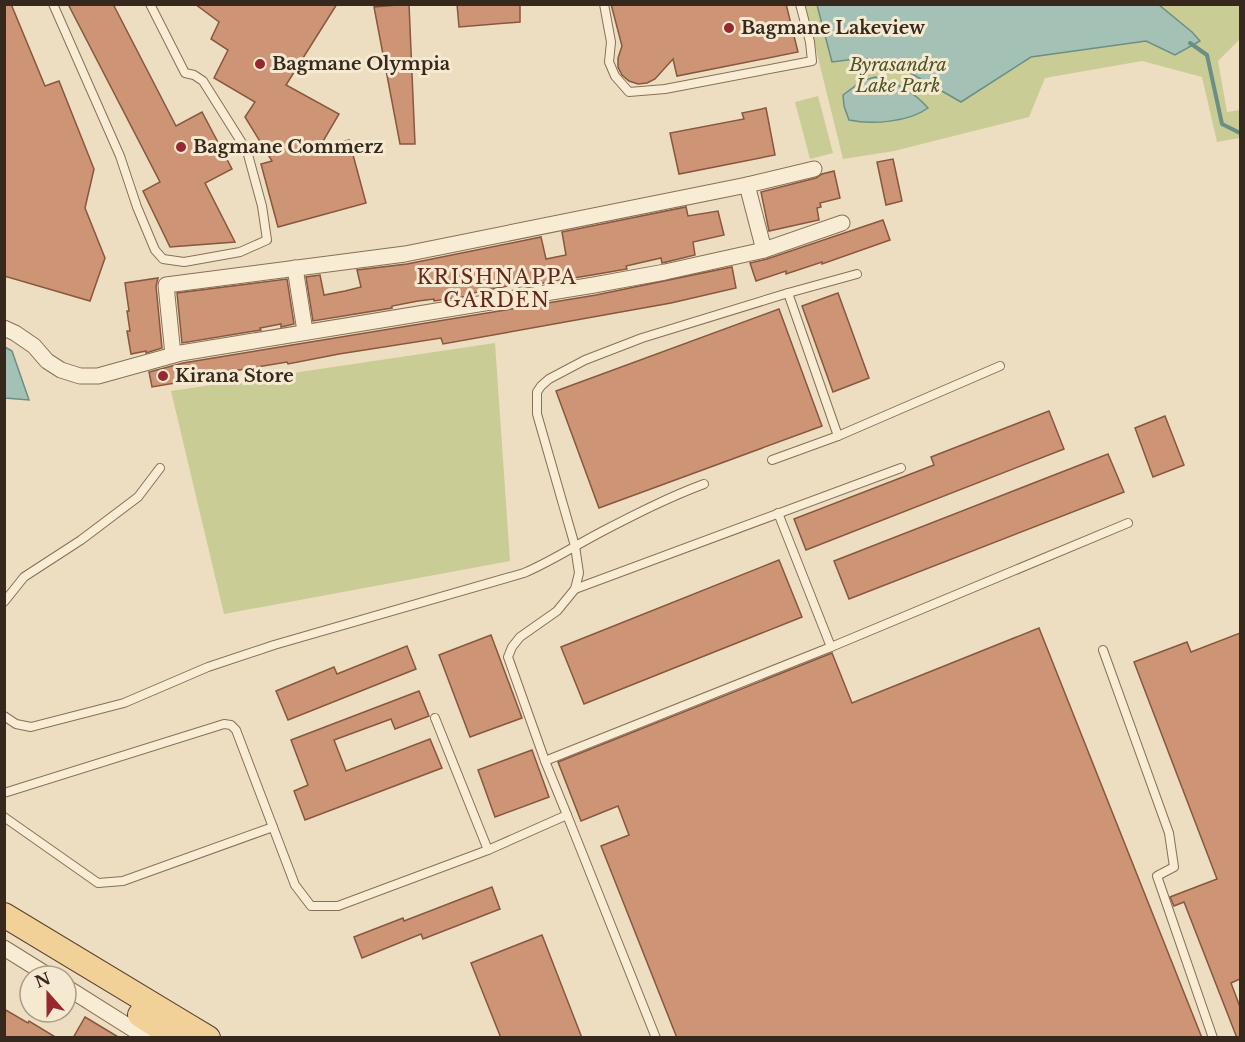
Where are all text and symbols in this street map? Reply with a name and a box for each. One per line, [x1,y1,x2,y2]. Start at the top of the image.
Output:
place label: Bagmane Lakeview [741,17,926,39]
marker: Bagmane Lakeview [722,21,736,35]
place label: Bagmane Olympia [272,53,451,75]
park label: Byrasandra Lake Park [848,54,947,97]
marker: Bagmane Olympia [253,57,267,71]
place label: Bagmane Commerz [193,136,384,158]
marker: Bagmane Commerz [174,140,188,154]
district label: KRISHNAPPA GARDEN [416,265,578,312]
place label: Kirana Store [175,365,294,387]
marker: Kirana Store [156,369,170,383]
north arrow [18,964,78,1024]
text: N [32,968,53,992]

